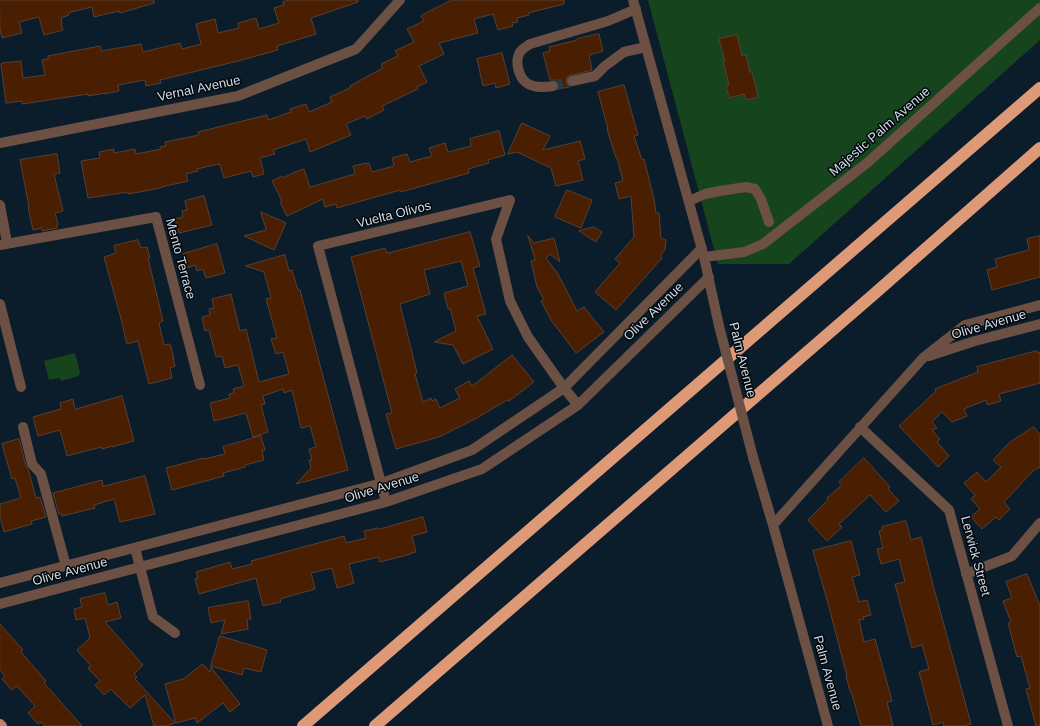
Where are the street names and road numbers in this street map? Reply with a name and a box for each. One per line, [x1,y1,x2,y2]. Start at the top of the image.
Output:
street label: Vernal Avenue [156,73,242,105]
street label: Majestic Palm Avenue [826,84,934,180]
street label: Vuelta Olivos [355,198,433,232]
street label: Mento Terrace [162,217,198,301]
street label: Olive Avenue [621,280,687,344]
street label: Olive Avenue [950,307,1028,343]
street label: Palm Avenue [725,321,759,399]
street label: Olive Avenue [343,469,421,507]
street label: Lerwick Street [957,514,993,598]
street label: Olive Avenue [31,554,109,590]
street label: Palm Avenue [809,634,845,712]

